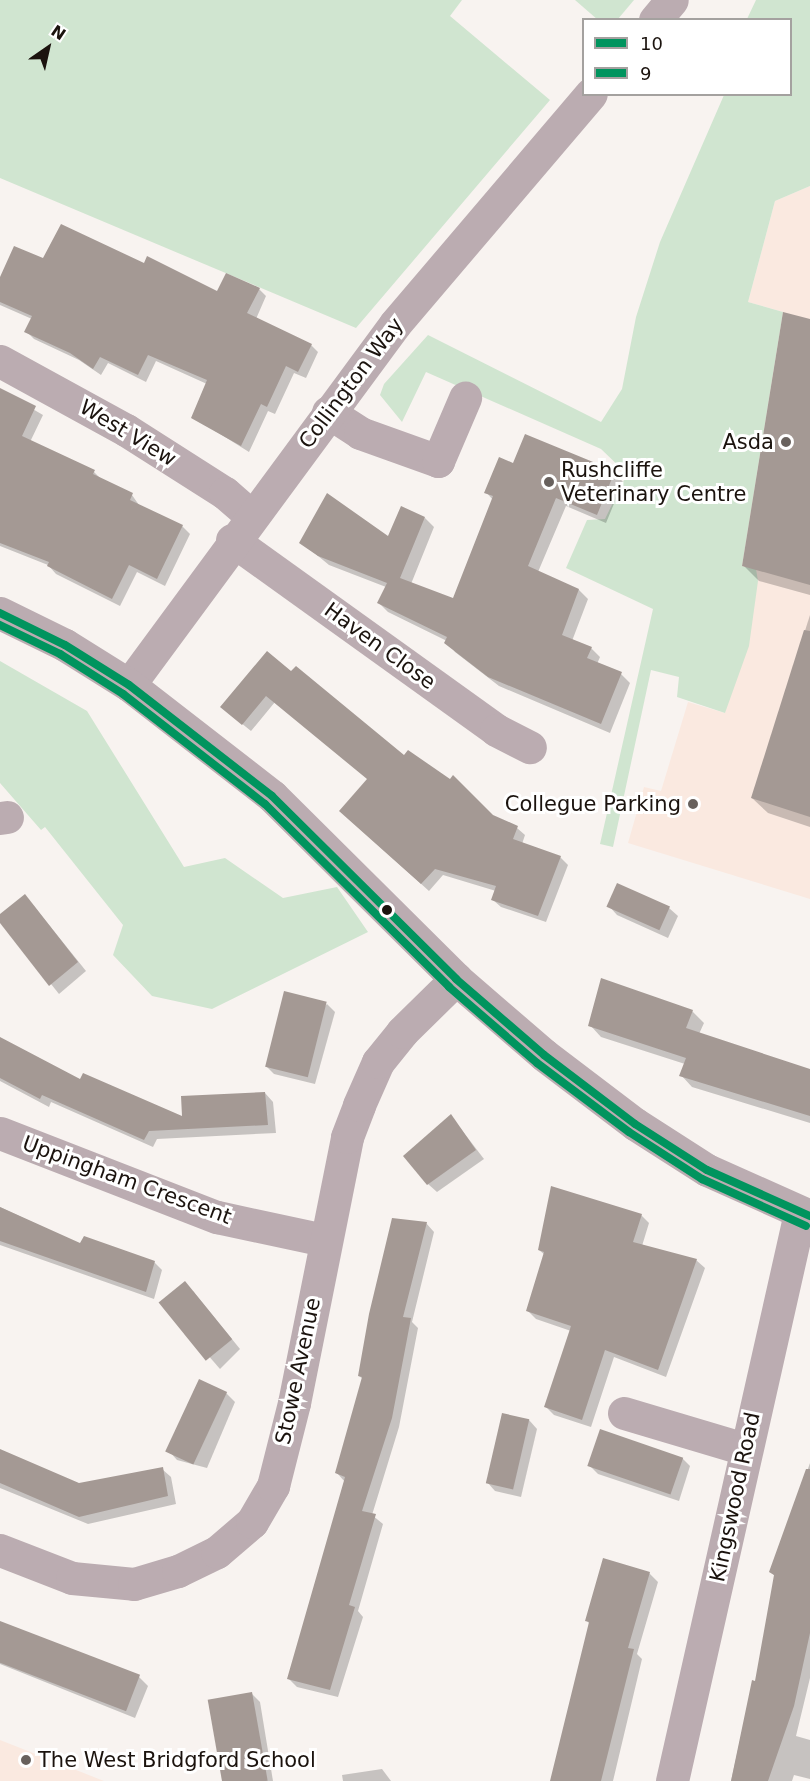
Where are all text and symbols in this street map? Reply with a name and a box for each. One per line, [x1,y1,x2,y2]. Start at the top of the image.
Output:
north arrow [18,18,78,78]
legend [582,18,792,96]
text: N [47,21,69,44]
text: 10 [640,33,663,54]
text: 9 [640,63,651,84]
street label: Collington Way [294,313,408,453]
street label: West View [75,394,181,472]
place label: Asda [722,429,774,455]
marker: Asda [779,435,793,449]
place label: Rushcliffe Veterinary Centre [561,457,746,507]
marker: Rushcliffe Veterinary Centre [542,475,556,489]
street label: Haven Close [320,597,440,695]
place label: Collegue Parking [505,791,681,817]
marker: Collegue Parking [686,797,700,811]
unlabelled marker [381,904,393,916]
street label: Uppingham Crescent [19,1130,235,1230]
street label: Stowe Avenue [270,1295,326,1447]
street label: Kingswood Road [705,1410,765,1584]
place label: The West Bridgford School [38,1747,316,1773]
marker: The West Bridgford School [19,1753,33,1767]

